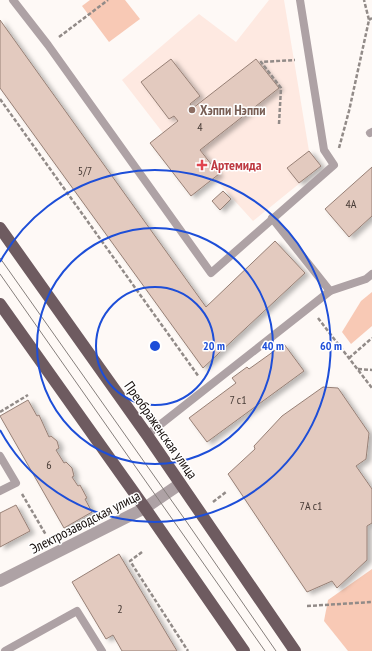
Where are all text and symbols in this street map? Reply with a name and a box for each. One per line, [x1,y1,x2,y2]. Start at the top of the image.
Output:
place label: Хэппи Нэппи [200,101,266,119]
marker: Хэппи Нэппи [187,105,197,115]
house number: 4 [197,119,203,134]
place label: Артемида [210,156,262,174]
marker: Артемида [196,159,208,171]
house number: 5/7 [78,163,92,178]
house number: 4А [345,196,357,211]
text: 20 m [203,338,225,353]
text: 40 m [262,338,284,353]
text: 60 m [320,338,342,353]
centre of rings [148,339,162,353]
street label: Преображенская улица [121,378,201,482]
house number: 7 с1 [229,392,247,407]
house number: 6 [46,457,52,472]
street label: Электрозаводская улица [27,487,143,557]
house number: 7А с1 [300,498,322,513]
house number: 2 [117,601,123,616]

